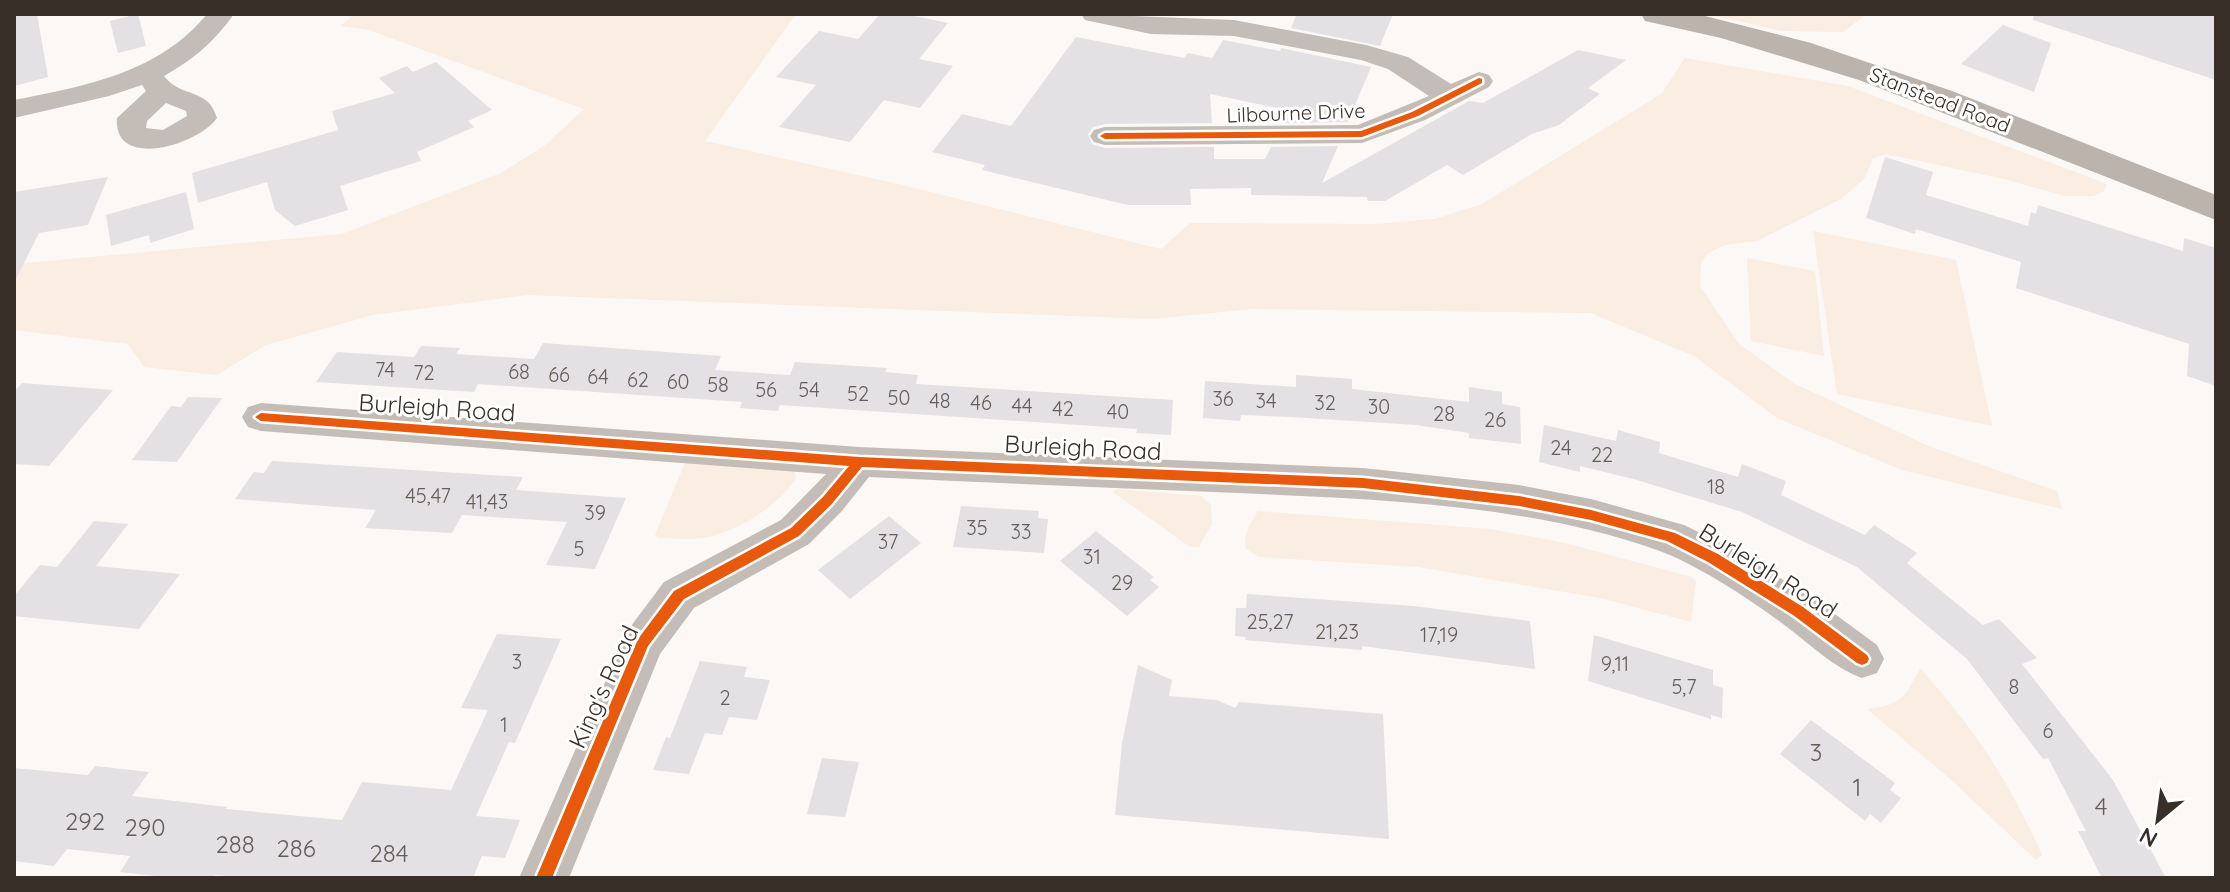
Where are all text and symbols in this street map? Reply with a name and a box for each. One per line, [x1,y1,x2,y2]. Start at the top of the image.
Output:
street label: Stanstead Road [1866,61,2014,138]
street label: Lilbourne Drive [1226,98,1366,127]
house number: 74 [375,357,395,382]
house number: 68 [508,359,530,384]
house number: 72 [413,360,435,385]
house number: 66 [548,362,570,387]
house number: 64 [587,364,609,389]
house number: 62 [627,367,649,392]
house number: 60 [667,369,689,394]
house number: 58 [707,372,729,397]
house number: 56 [755,377,777,402]
house number: 54 [798,377,820,402]
house number: 52 [847,381,869,406]
house number: 50 [888,385,910,410]
house number: 36 [1212,386,1234,411]
street label: Burleigh Road [358,387,517,427]
house number: 48 [929,388,951,413]
house number: 34 [1255,388,1277,413]
house number: 46 [970,390,992,415]
house number: 32 [1314,390,1336,415]
house number: 44 [1011,393,1033,418]
house number: 30 [1368,394,1390,419]
house number: 42 [1052,396,1074,421]
house number: 40 [1107,399,1129,424]
house number: 28 [1433,401,1455,426]
house number: 26 [1484,407,1506,432]
street label: Burleigh Road [1004,428,1162,466]
house number: 24 [1550,435,1572,460]
house number: 22 [1591,442,1613,467]
house number: 18 [1707,474,1725,499]
house number: 45,47 [405,483,451,508]
house number: 41,43 [466,489,508,514]
house number: 39 [584,500,606,525]
house number: 35 [966,515,988,540]
street label: Burleigh Road [1694,516,1843,625]
house number: 33 [1011,519,1031,544]
house number: 37 [878,529,898,554]
house number: 5 [574,536,584,561]
house number: 31 [1083,544,1101,569]
house number: 29 [1111,570,1133,595]
house number: 25,27 [1247,609,1293,634]
house number: 21,23 [1315,619,1359,644]
street label: King's Road [562,620,645,753]
house number: 17,19 [1420,622,1458,647]
house number: 3 [512,649,522,674]
house number: 9,11 [1601,651,1629,676]
house number: 5,7 [1671,674,1697,699]
house number: 8 [2009,674,2019,699]
house number: 2 [719,685,731,710]
house number: 1 [500,712,508,737]
house number: 6 [2043,718,2054,743]
house number: 3 [1810,737,1822,767]
house number: 1 [1853,772,1861,802]
north arrow [2118,780,2198,860]
house number: 4 [2095,791,2107,821]
house number: 292 [65,806,105,836]
house number: 290 [125,812,165,842]
text: N [2134,821,2162,854]
house number: 288 [215,829,255,859]
house number: 286 [276,833,316,863]
house number: 284 [370,838,408,868]

